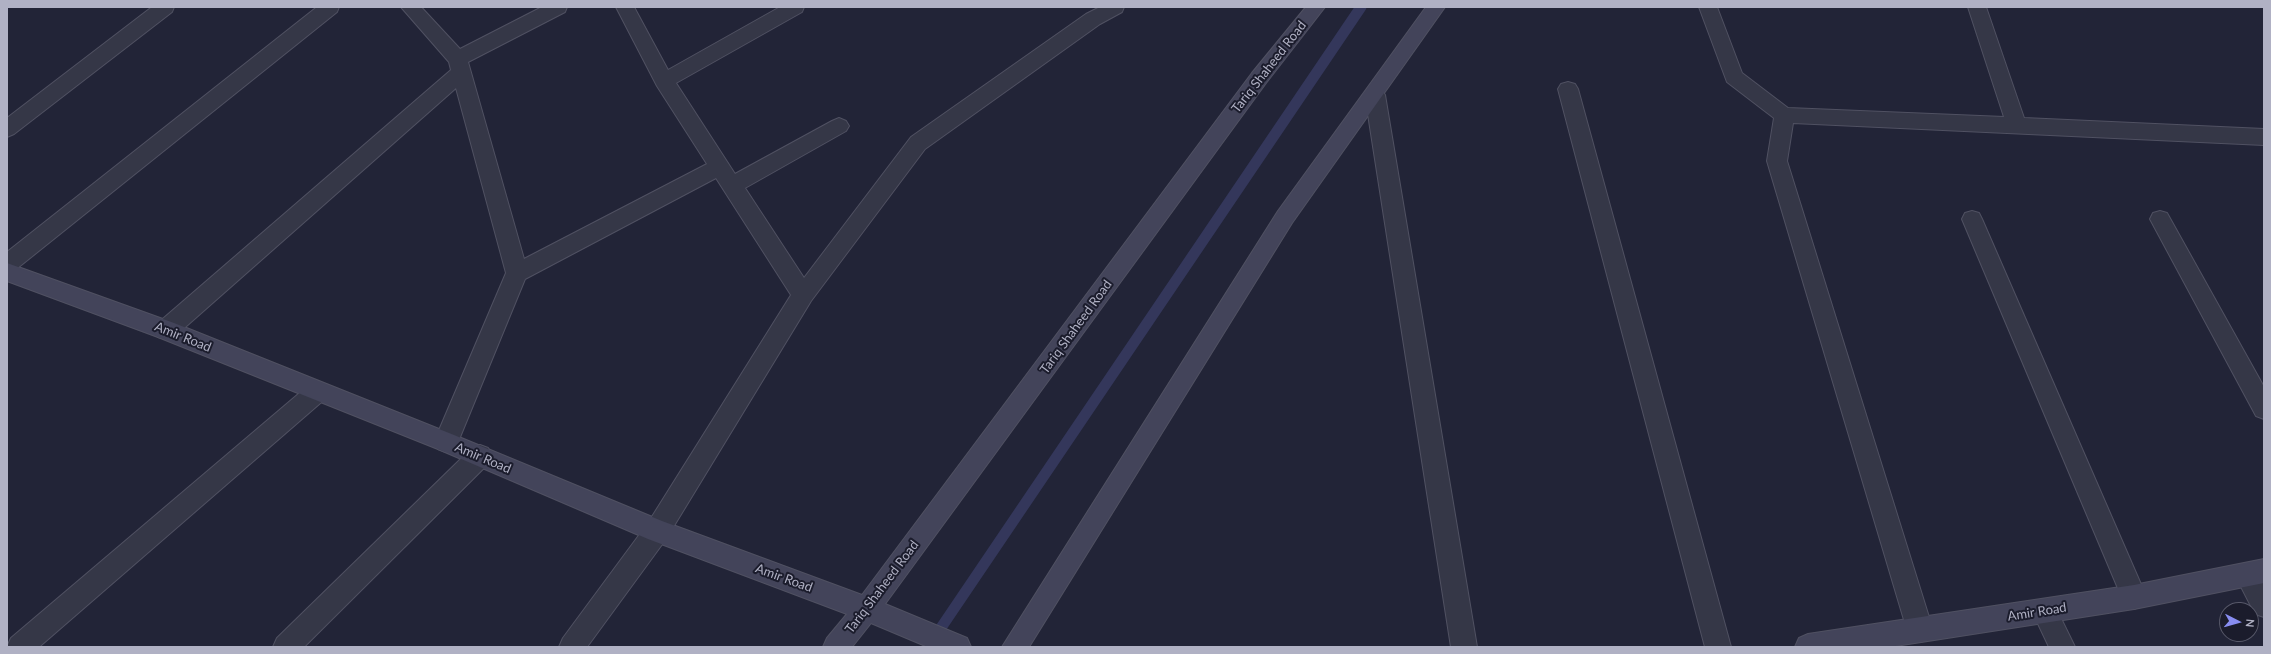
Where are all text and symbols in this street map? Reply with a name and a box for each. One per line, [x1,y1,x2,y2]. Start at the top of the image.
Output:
street label: Tariq Shaheed Road [1228,18,1310,116]
street label: Tariq Shaheed Road [1037,277,1115,377]
street label: Amir Road [153,319,213,355]
street label: Amir Road [453,439,513,477]
street label: Tariq Shaheed Road [842,538,922,636]
street label: Amir Road [753,560,815,596]
street label: Amir Road [2006,600,2068,624]
north arrow [2219,602,2259,642]
text: N [2244,618,2257,628]

